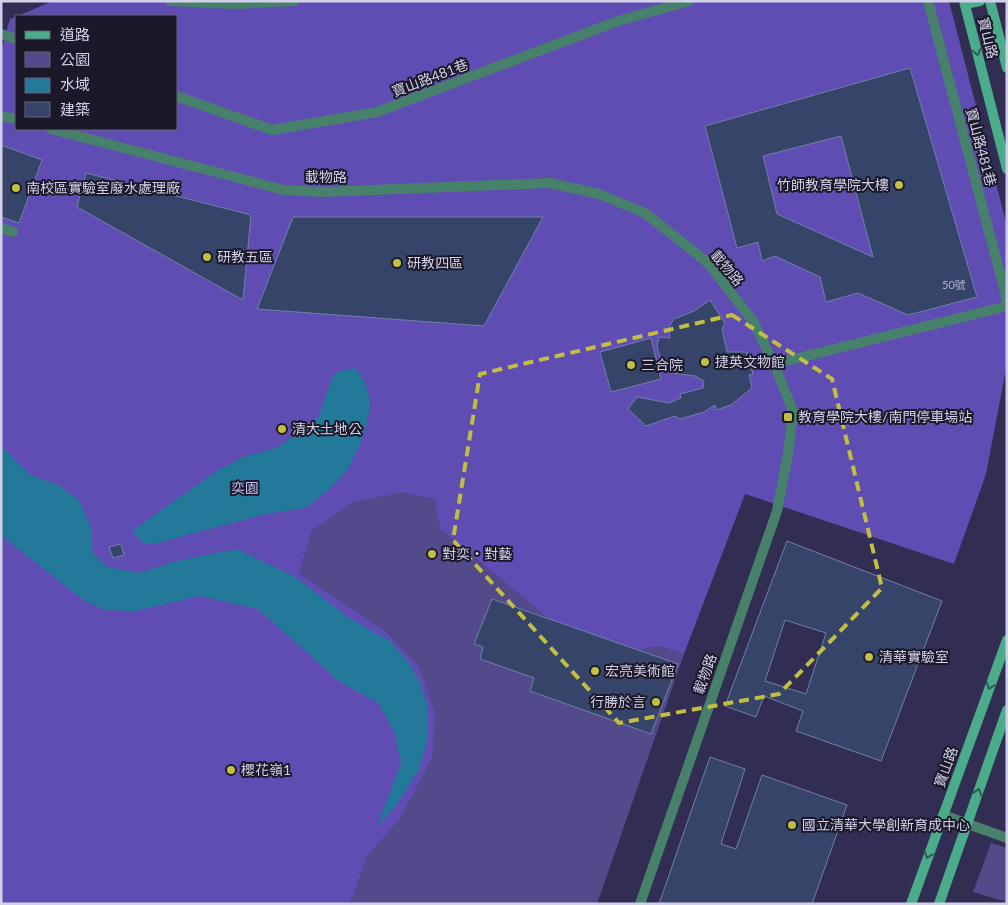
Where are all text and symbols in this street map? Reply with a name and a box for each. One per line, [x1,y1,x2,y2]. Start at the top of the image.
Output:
legend [15,15,178,130]
street label: 寶山路 [975,15,1002,60]
text: 道路 [60,25,90,43]
one-way arrow [971,47,982,56]
text: 公園 [60,50,90,68]
street label: 寶山路481巷 [389,55,470,100]
text: 水域 [60,75,90,93]
text: 建築 [60,100,90,118]
street label: 寶山路481巷 [963,106,1000,188]
street label: 載物路 [305,168,347,185]
place label: 竹師教育學院大樓 [777,176,889,193]
place label: 南校區實驗室廢水處理廠 [26,179,180,196]
marker: 竹師教育學院大樓 [893,179,905,191]
marker: 南校區實驗室廢水處理廠 [10,182,22,194]
street label: 載物路 [707,246,747,289]
place label: 研教五區 [217,248,273,265]
marker: 研教五區 [201,251,213,263]
place label: 研教四區 [407,254,463,271]
marker: 研教四區 [391,257,403,269]
house number: 50號 [942,278,966,291]
place label: 捷英文物館 [715,353,785,370]
place label: 三合院 [641,356,683,373]
marker: 捷英文物館 [699,356,711,368]
marker: 三合院 [625,359,637,371]
place label: 教育學院大樓/南門停車場站 [798,408,972,425]
marker: 教育學院大樓/南門停車場站 [782,411,794,423]
place label: 清大土地公 [292,420,362,437]
marker: 清大土地公 [276,423,288,435]
park label: 奕園 [231,479,259,496]
place label: 對奕‧對藝 [442,545,512,562]
marker: 對奕‧對藝 [426,548,438,560]
place label: 清華實驗室 [879,648,949,665]
street label: 載物路 [689,651,720,696]
marker: 清華實驗室 [863,651,875,663]
place label: 宏亮美術館 [605,662,675,679]
marker: 宏亮美術館 [589,665,601,677]
one-way arrow [986,681,996,690]
place label: 行勝於言 [590,693,646,710]
marker: 行勝於言 [650,696,662,708]
street label: 寶山路 [930,744,961,789]
place label: 櫻花嶺1 [241,761,291,778]
marker: 櫻花嶺1 [225,764,237,776]
one-way arrow [972,788,982,796]
place label: 國立清華大學創新育成中心 [802,816,970,833]
marker: 國立清華大學創新育成中心 [786,819,798,831]
one-way arrow [924,850,934,859]

